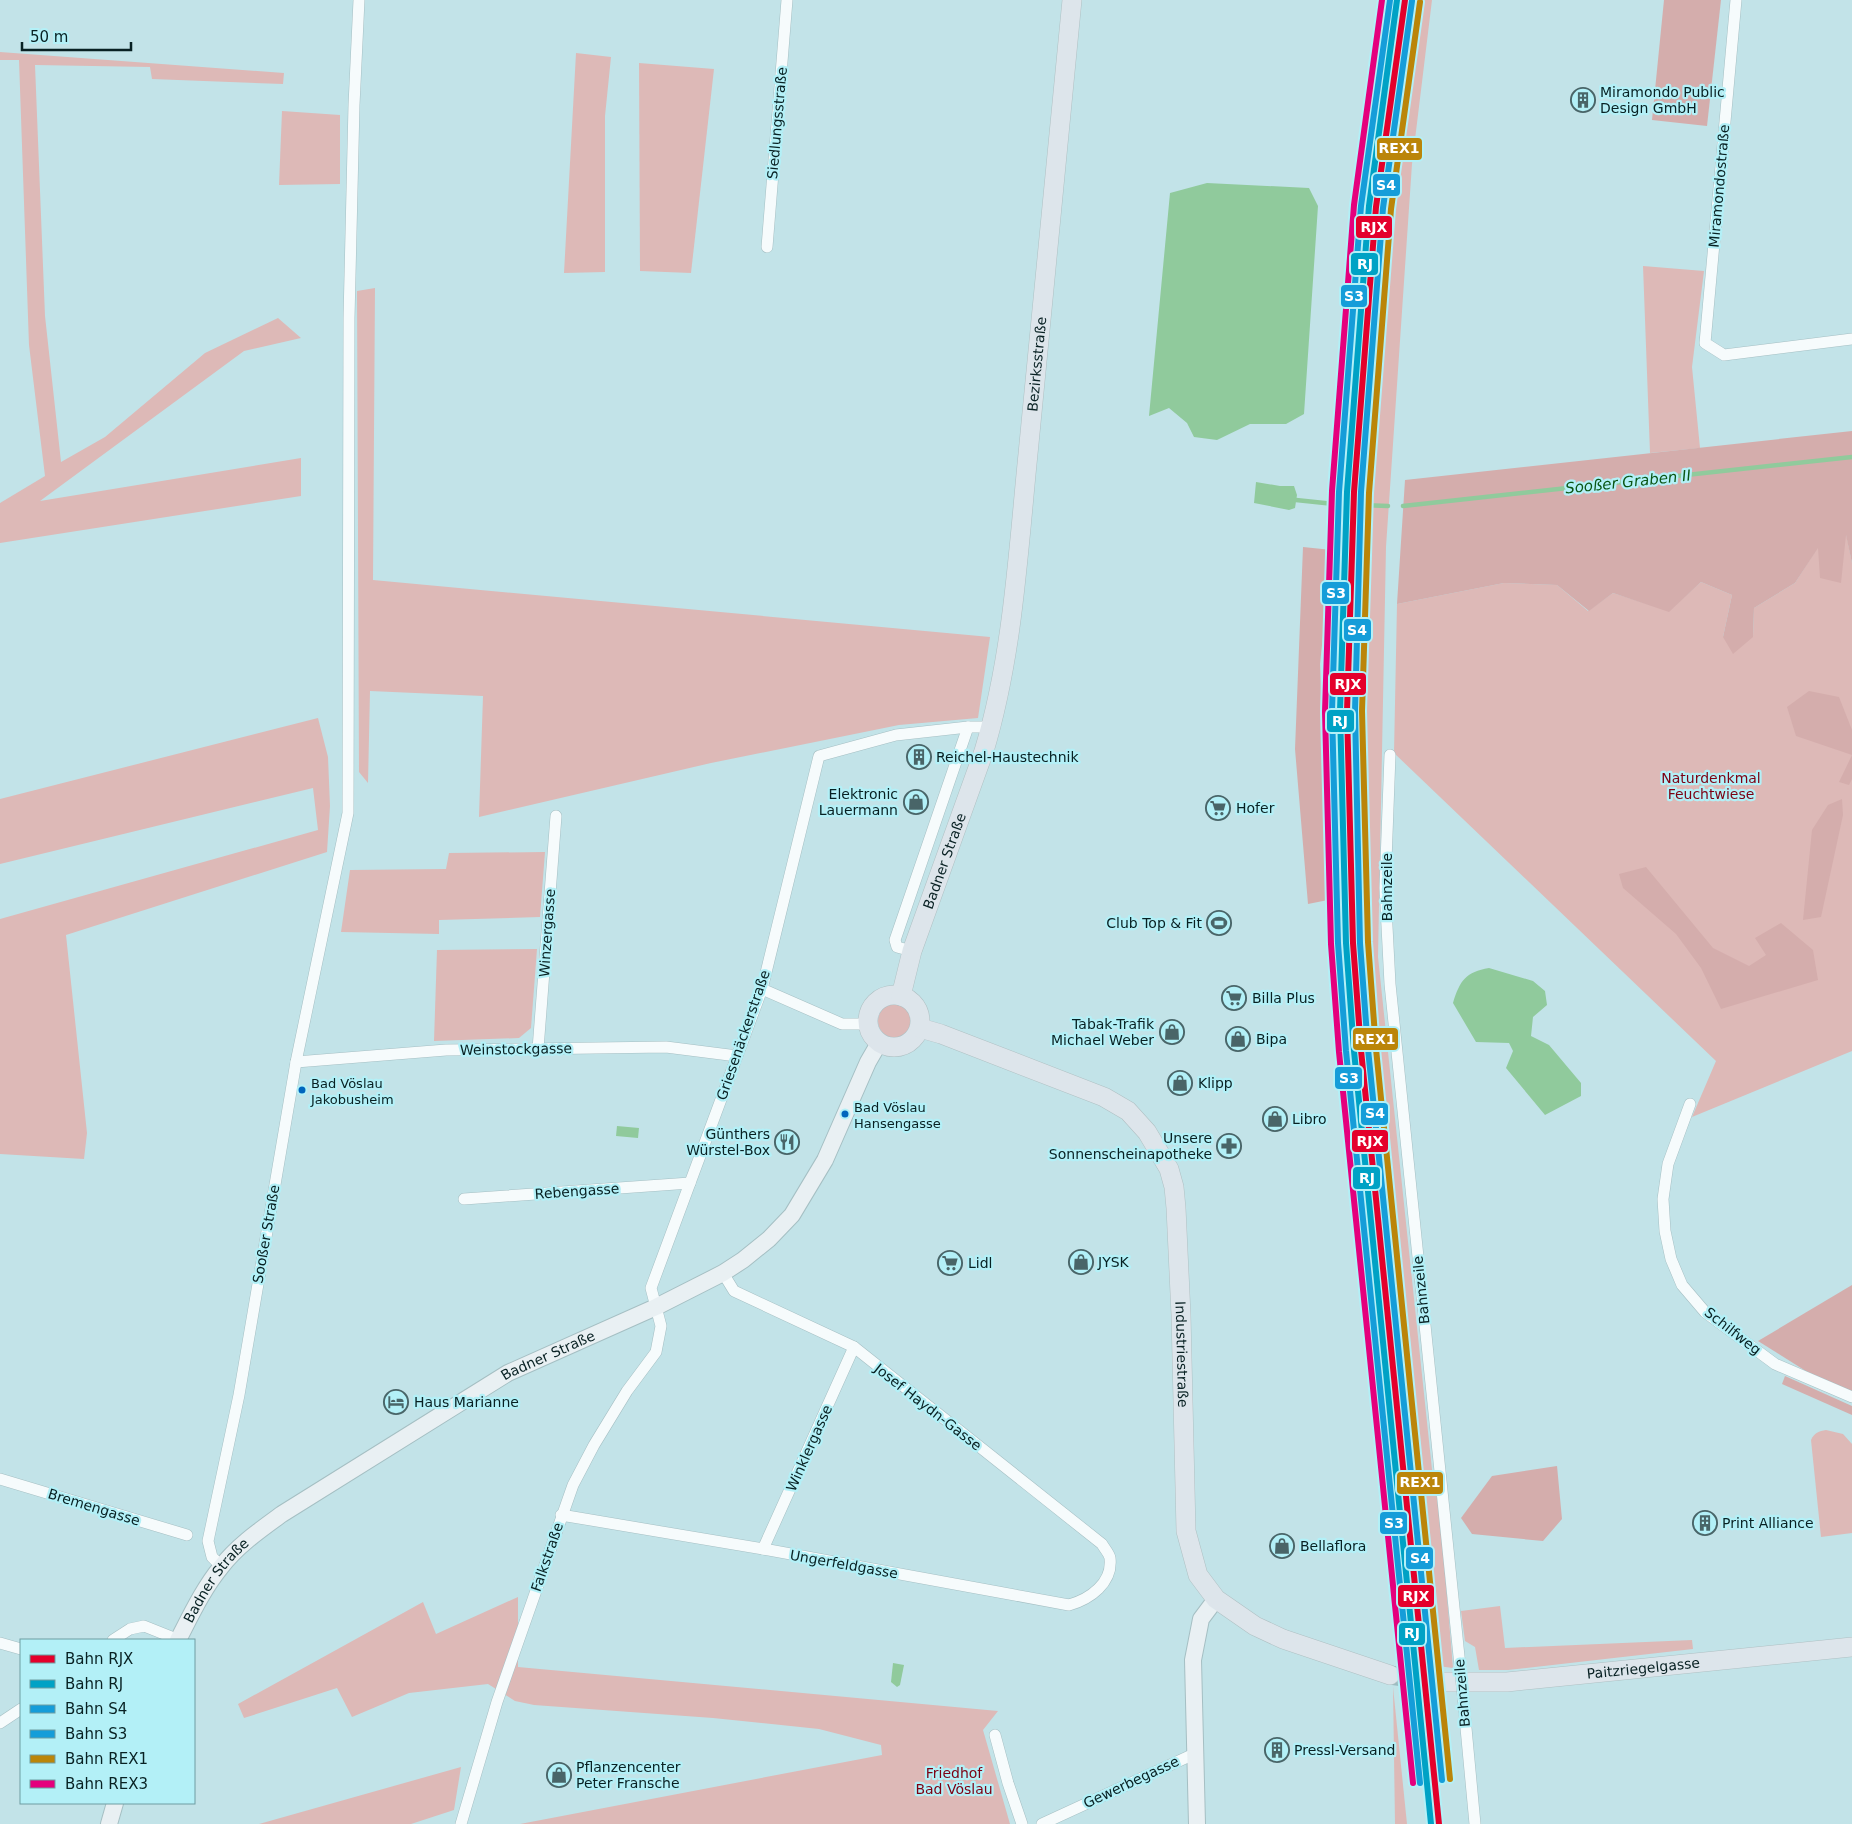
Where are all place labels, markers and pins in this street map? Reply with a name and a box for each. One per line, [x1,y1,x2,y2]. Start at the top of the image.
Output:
place label: Miramondo Public Design GmbH [1600,84,1725,116]
building icon: Miramondo Public Design GmbH [1570,87,1596,113]
building icon: Reichel-Haustechnik [906,744,932,770]
place label: Reichel-Haustechnik [936,749,1079,765]
place label: Elektronic Lauermann [819,786,898,818]
shop icon: Elektronic Lauermann [903,789,929,815]
supermarket icon: Hofer [1205,795,1231,821]
place label: Hofer [1236,800,1275,816]
sports icon: Club Top & Fit [1206,910,1232,936]
place label: Club Top & Fit [1106,915,1203,931]
supermarket icon: Billa Plus [1221,985,1247,1011]
place label: Billa Plus [1252,990,1315,1006]
place label: Tabak-Trafik Michael Weber [1051,1016,1155,1048]
shop icon: Tabak-Trafik Michael Weber [1159,1019,1185,1045]
shop icon: Bipa [1225,1026,1251,1052]
place label: Bipa [1256,1031,1287,1047]
shop icon: Klipp [1167,1070,1193,1096]
place label: Klipp [1198,1075,1233,1091]
place label: Bad Vöslau Jakobusheim [310,1076,394,1107]
marker: Bad Vöslau Jakobusheim [297,1085,307,1095]
place label: Bad Vöslau Hansengasse [854,1100,941,1131]
shop icon: Libro [1262,1106,1288,1132]
marker: Bad Vöslau Hansengasse [840,1109,850,1119]
place label: Libro [1292,1111,1327,1127]
place label: Günthers Würstel-Box [686,1126,770,1158]
restaurant icon: Günthers Würstel-Box [774,1129,800,1155]
place label: Unsere Sonnenscheinapotheke [1049,1130,1212,1162]
pharmacy icon: Unsere Sonnenscheinapotheke [1216,1133,1242,1159]
shop icon: JYSK [1068,1249,1094,1275]
supermarket icon: Lidl [937,1250,963,1276]
place label: JYSK [1097,1254,1130,1270]
place label: Lidl [968,1255,992,1271]
hotel icon: Haus Marianne [383,1389,409,1415]
place label: Haus Marianne [414,1394,519,1410]
building icon: Print Alliance [1692,1510,1718,1536]
place label: Print Alliance [1722,1515,1814,1531]
shop icon: Bellaflora [1269,1533,1295,1559]
place label: Bellaflora [1300,1538,1366,1554]
building icon: Pressl-Versand [1264,1737,1290,1763]
place label: Pressl-Versand [1294,1742,1395,1758]
place label: Pflanzencenter Peter Fransche [576,1759,681,1791]
shop icon: Pflanzencenter Peter Fransche [546,1762,572,1788]

